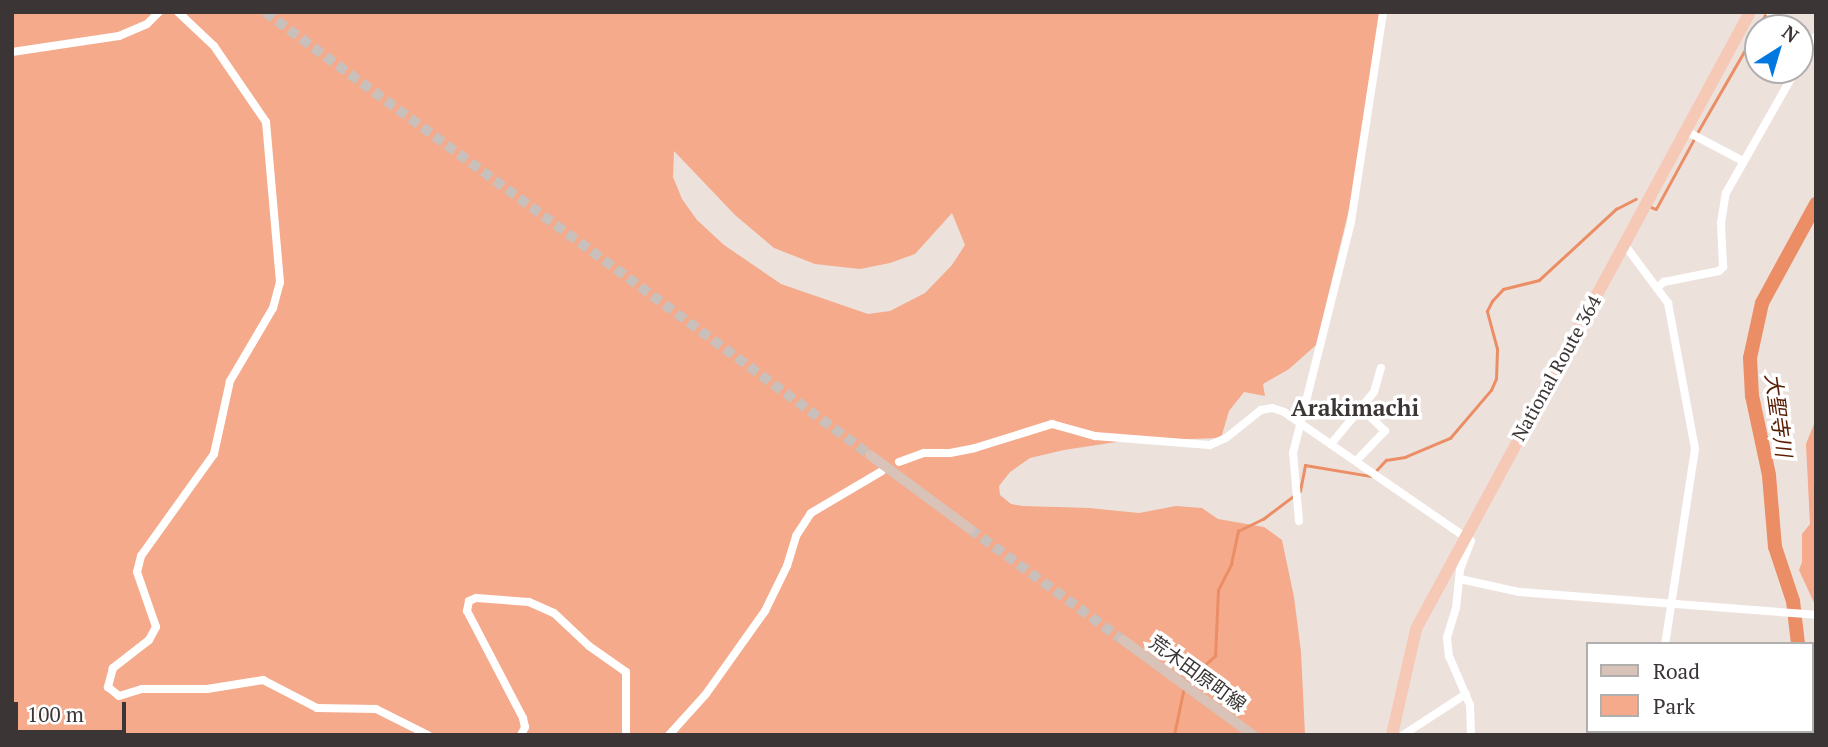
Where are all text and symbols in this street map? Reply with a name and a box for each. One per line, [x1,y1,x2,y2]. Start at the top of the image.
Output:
north arrow [1744,14,1814,84]
text: N [1777,19,1804,48]
street label: National Route 364 [1507,291,1605,445]
water label: 大聖寺川 [1761,372,1797,458]
district label: Arakimachi [1291,394,1419,422]
street label: 荒木田原町線 [1145,630,1251,716]
legend [1587,642,1814,733]
text: Road [1653,657,1700,685]
scale bar [18,688,130,732]
text: Park [1653,692,1695,720]
text: 100 m [27,700,84,728]

